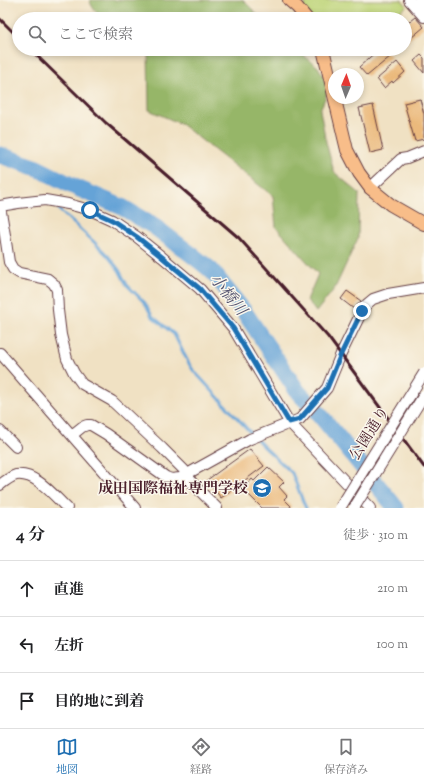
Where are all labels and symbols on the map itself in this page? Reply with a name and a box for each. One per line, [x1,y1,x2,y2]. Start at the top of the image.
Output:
north arrow [328,68,364,104]
route start [81,201,99,219]
water label: 小橋川 [203,270,252,323]
route end [353,302,371,320]
street label: 公園通り [345,403,395,465]
school or university icon: 成田国際福祉専門学校 [251,477,273,499]
place label: 成田国際福祉専門学校 [98,479,248,500]

